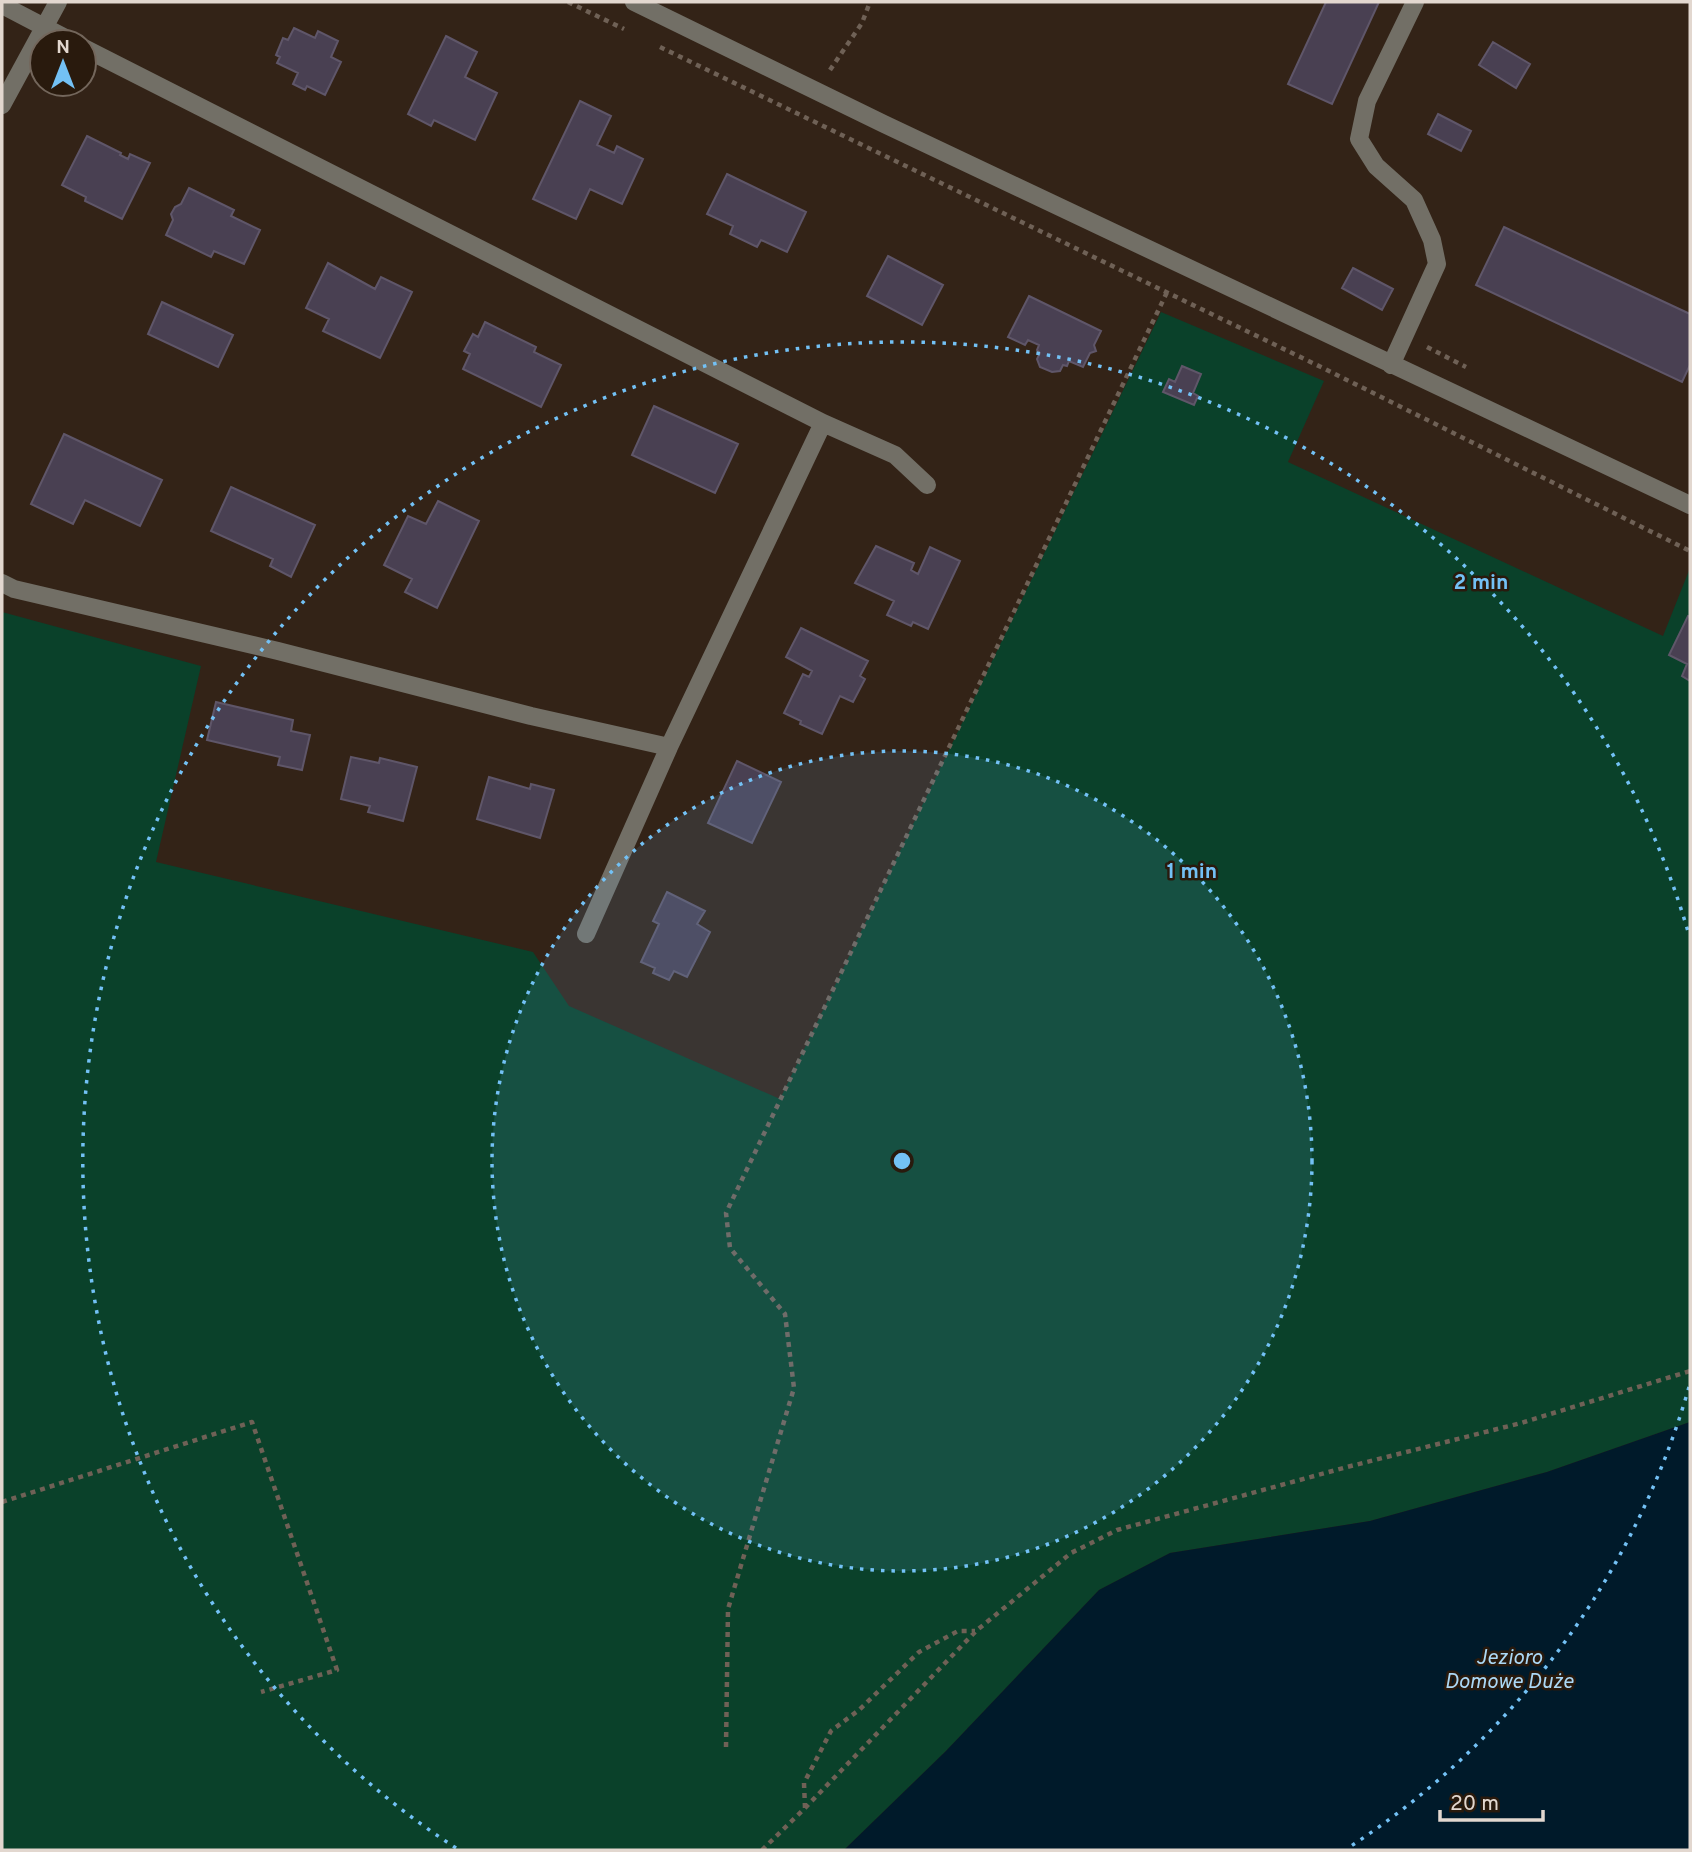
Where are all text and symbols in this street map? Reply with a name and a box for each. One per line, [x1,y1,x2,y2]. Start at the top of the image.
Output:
north arrow [28,28,98,98]
text: N [56,36,70,60]
text: 2 min [1454,570,1508,597]
text: 1 min [1167,859,1217,886]
centre of rings [890,1149,914,1173]
water label: Jezioro Domowe Duże [1445,1645,1575,1696]
scale bar [1440,1778,1543,1822]
text: 20 m [1450,1791,1499,1818]

